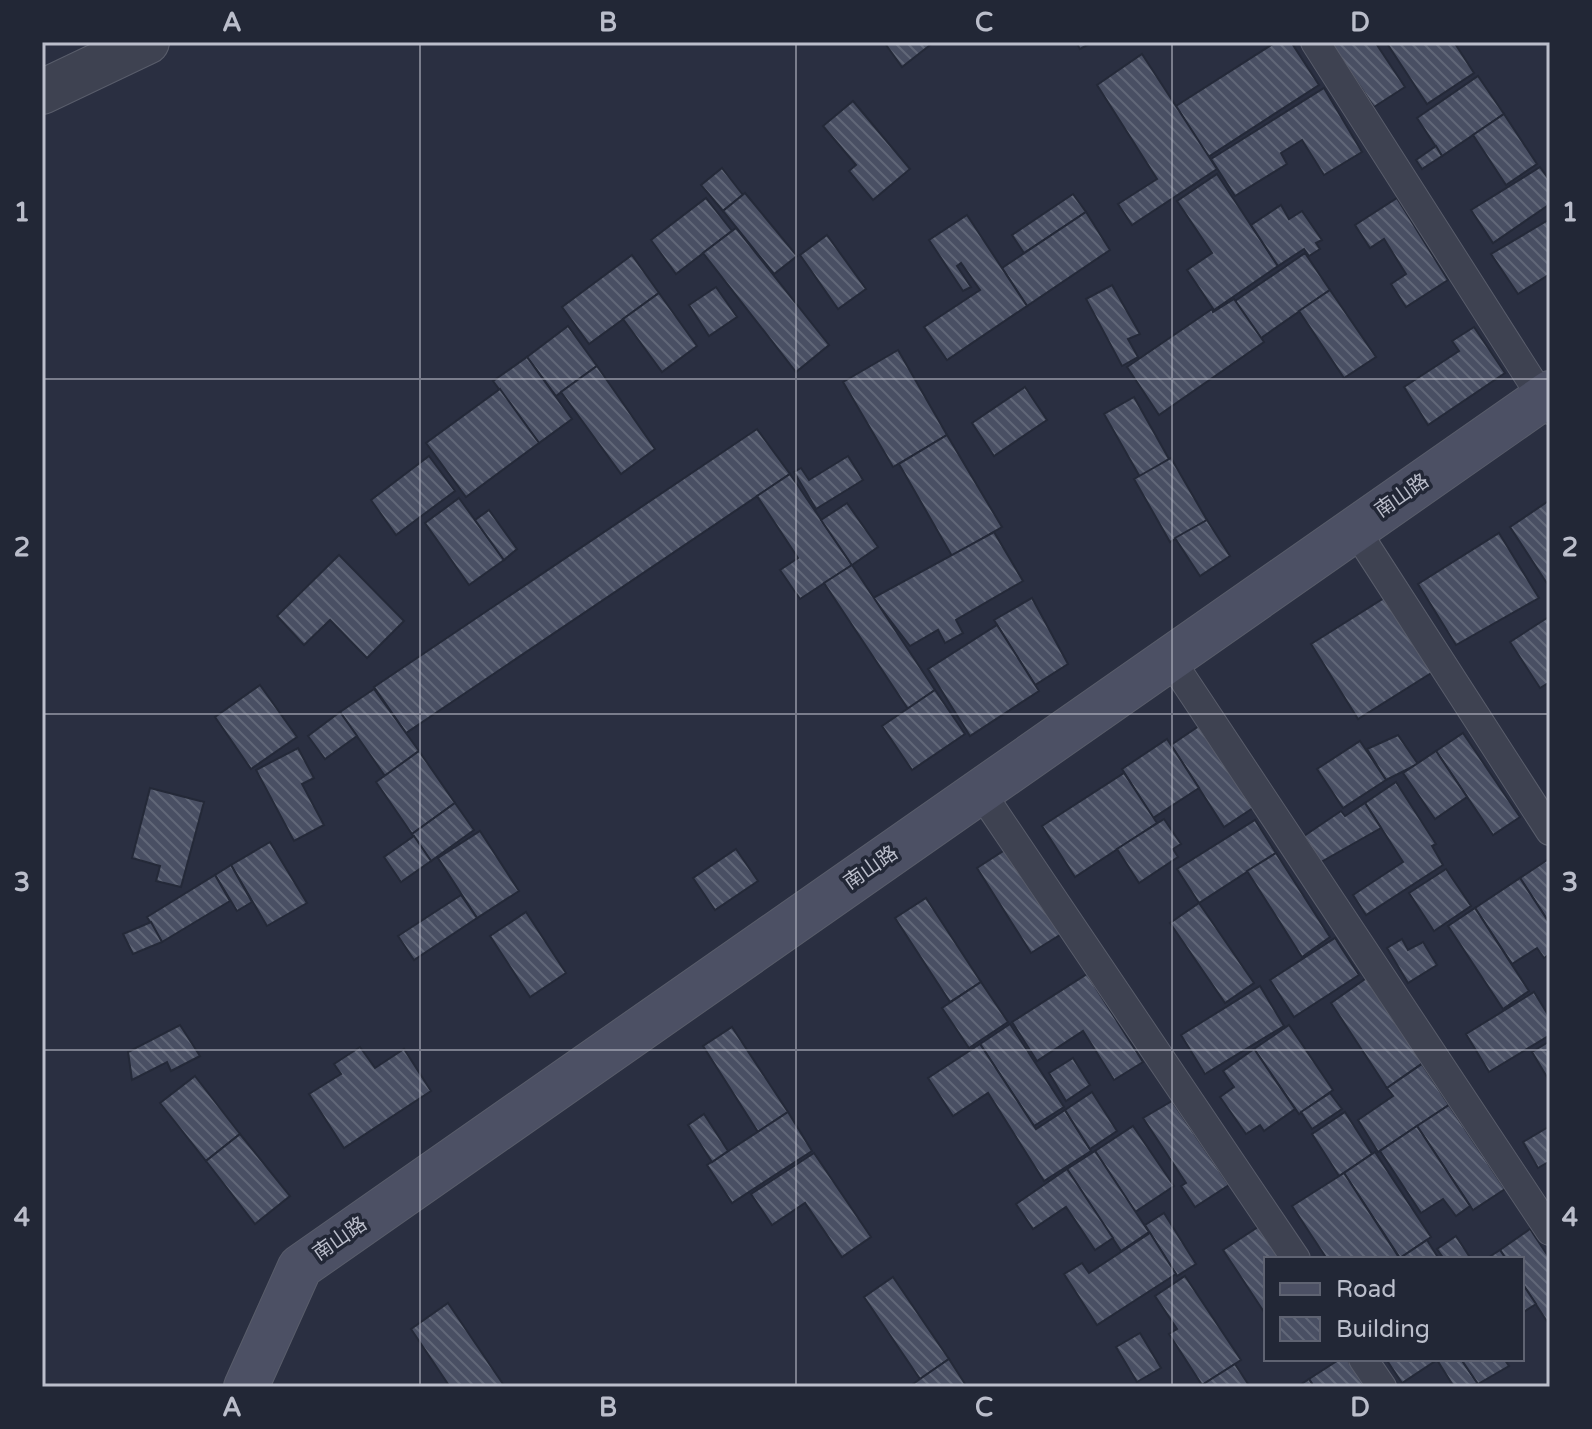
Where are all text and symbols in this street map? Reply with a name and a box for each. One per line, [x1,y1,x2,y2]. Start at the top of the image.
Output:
text: A [222,7,242,38]
text: B [599,7,617,38]
text: C [975,7,993,38]
text: D [1350,7,1370,38]
text: 1 [14,197,30,228]
text: 1 [1562,197,1578,228]
street label: 南山路 [1371,469,1433,523]
text: 2 [14,532,30,563]
text: 2 [1562,532,1578,563]
street label: 南山路 [840,841,902,895]
text: 3 [14,867,30,898]
text: 3 [1562,867,1578,898]
text: 4 [14,1202,30,1233]
text: 4 [1562,1202,1578,1233]
street label: 南山路 [309,1212,371,1266]
legend [1264,1257,1524,1361]
text: Road [1336,1275,1396,1304]
text: Building [1336,1315,1430,1344]
text: A [222,1392,242,1423]
text: B [599,1392,617,1423]
text: C [975,1392,993,1423]
text: D [1350,1392,1370,1423]

